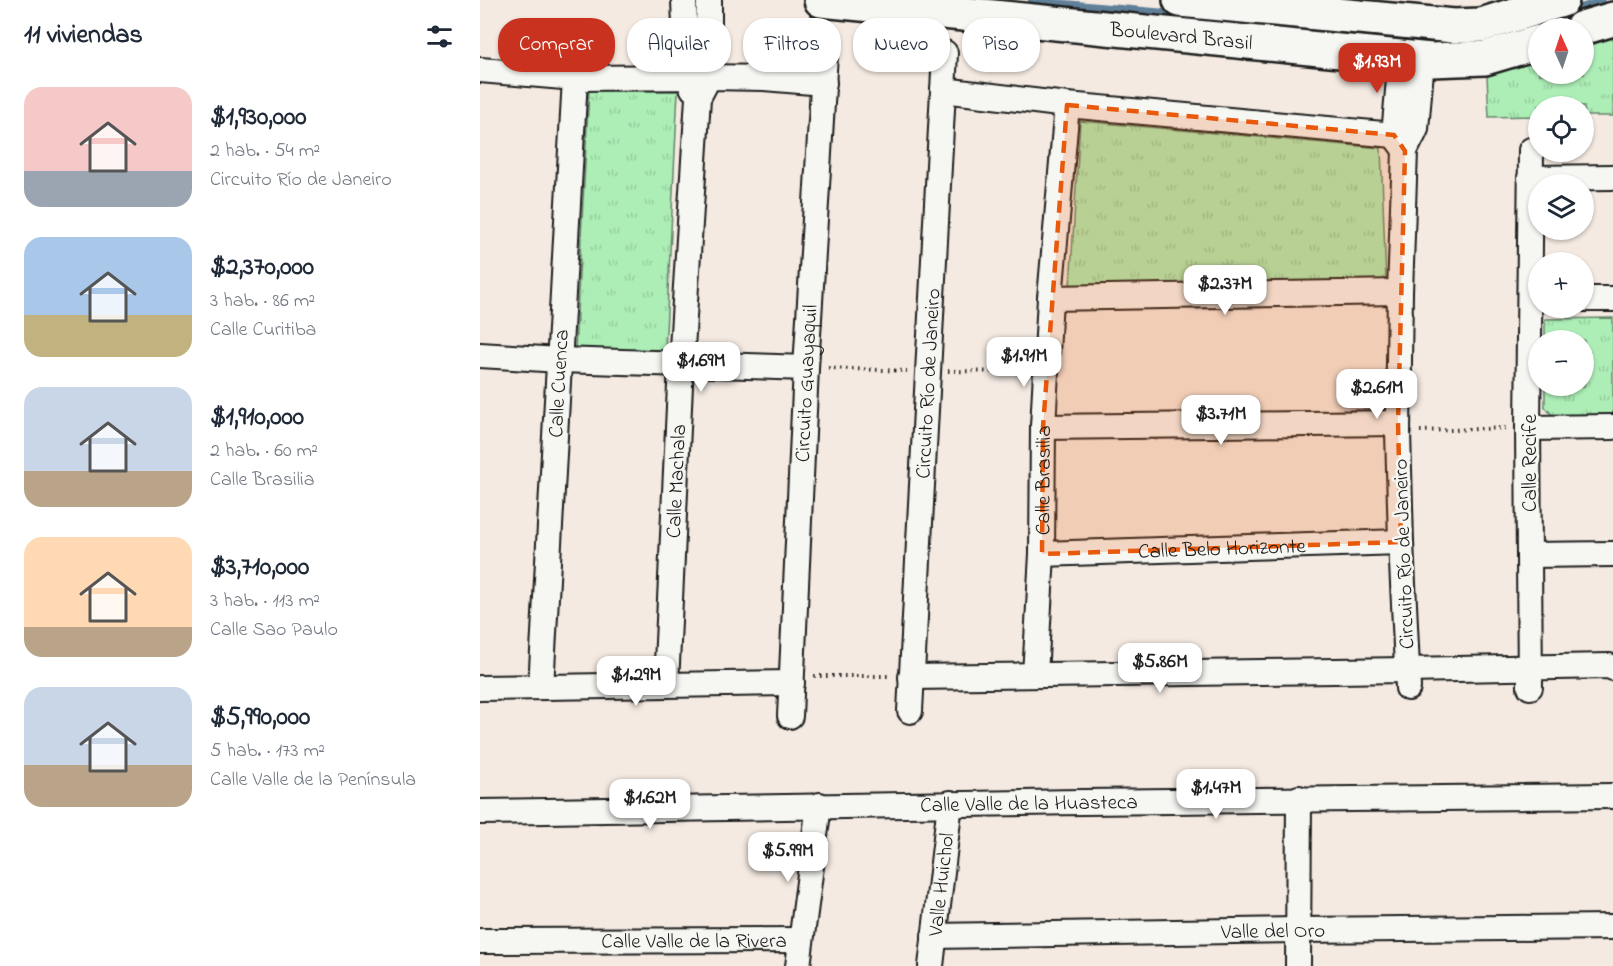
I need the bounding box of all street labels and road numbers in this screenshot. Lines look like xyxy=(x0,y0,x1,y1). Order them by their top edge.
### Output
street label: Boulevard Brasil xyxy=(1107,15,1254,59)
street label: Circuito Río de Janeiro xyxy=(909,287,949,480)
street label: Circuito Guayaquil xyxy=(789,304,827,463)
street label: Calle Cuenca xyxy=(542,329,578,439)
street label: Calle Recife xyxy=(1516,413,1546,512)
street label: Calle Machala xyxy=(660,424,695,539)
street label: Calle Brasilia xyxy=(1029,425,1060,535)
street label: Circuito Río de Janeiro xyxy=(1387,458,1423,650)
street label: Calle Belo Horizonte xyxy=(1138,532,1307,568)
street label: Calle Valle de la Huasteca xyxy=(920,788,1138,821)
street label: Valle Huichol xyxy=(921,831,963,939)
street label: Valle del Oro xyxy=(1220,917,1325,948)
street label: Calle Valle de la Rivera xyxy=(601,927,787,958)

